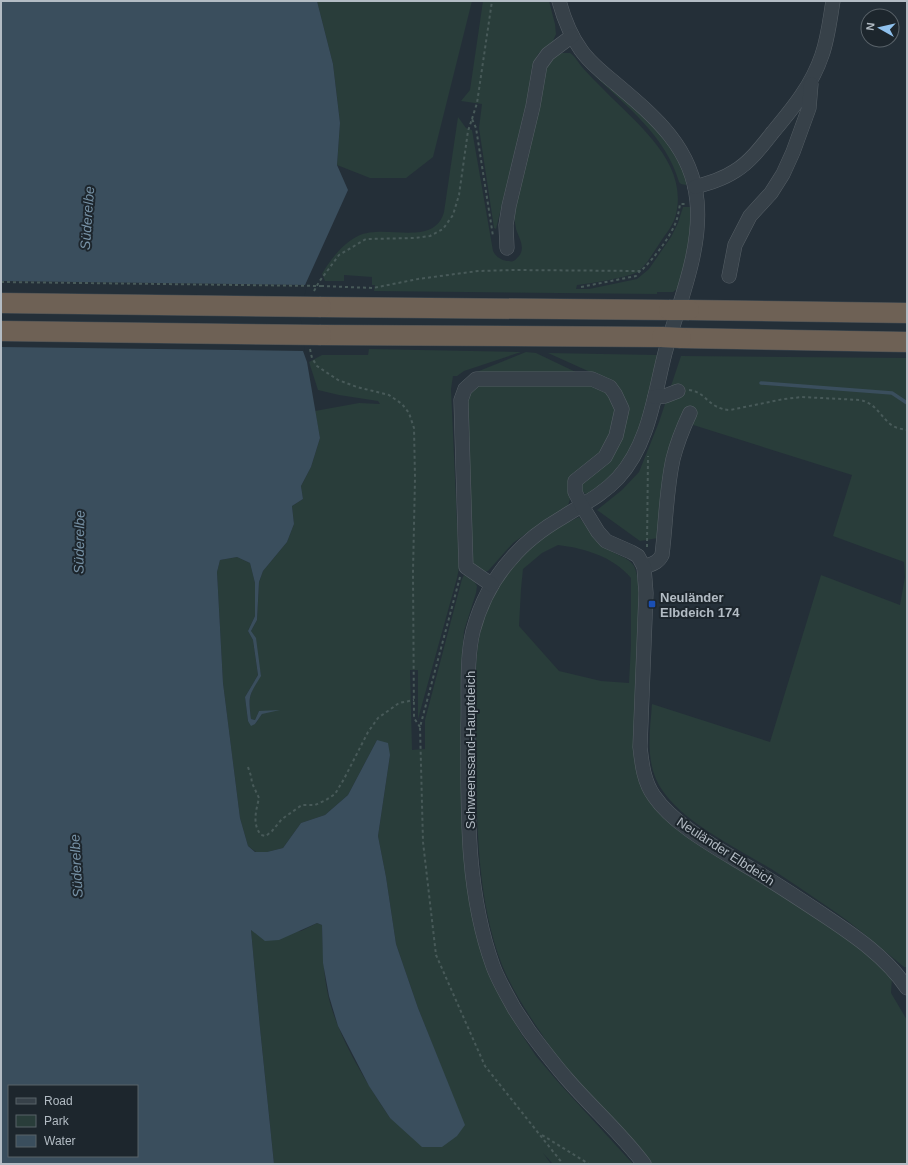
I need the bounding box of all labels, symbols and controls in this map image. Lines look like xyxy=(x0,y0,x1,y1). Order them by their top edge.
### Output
north arrow xyxy=(860,8,900,48)
text: N xyxy=(864,22,877,31)
water label: Süderelbe xyxy=(77,185,97,250)
water label: Süderelbe xyxy=(70,510,88,574)
place label: Neuländer Elbdeich 174 xyxy=(660,590,740,620)
marker: Neuländer Elbdeich 174 xyxy=(647,599,657,609)
street label: Schweenssand-Hauptdeich xyxy=(463,671,478,829)
street label: Neuländer Elbdeich xyxy=(674,814,777,889)
water label: Süderelbe xyxy=(66,833,86,898)
legend xyxy=(8,1085,138,1157)
text: Road xyxy=(44,1094,73,1108)
text: Park xyxy=(44,1114,70,1128)
text: Water xyxy=(44,1134,76,1148)

